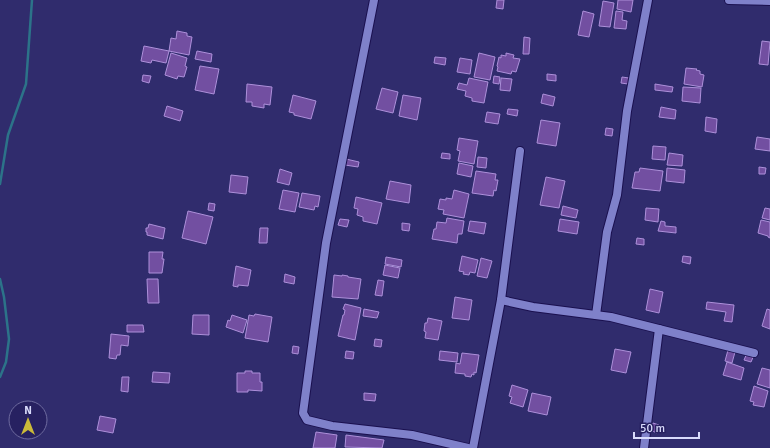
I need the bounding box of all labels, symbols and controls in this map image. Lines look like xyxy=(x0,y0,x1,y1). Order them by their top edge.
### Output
north arrow xyxy=(8,400,48,440)
text: N xyxy=(24,404,32,417)
scale bar xyxy=(634,414,699,440)
text: 50 m xyxy=(640,421,665,436)

